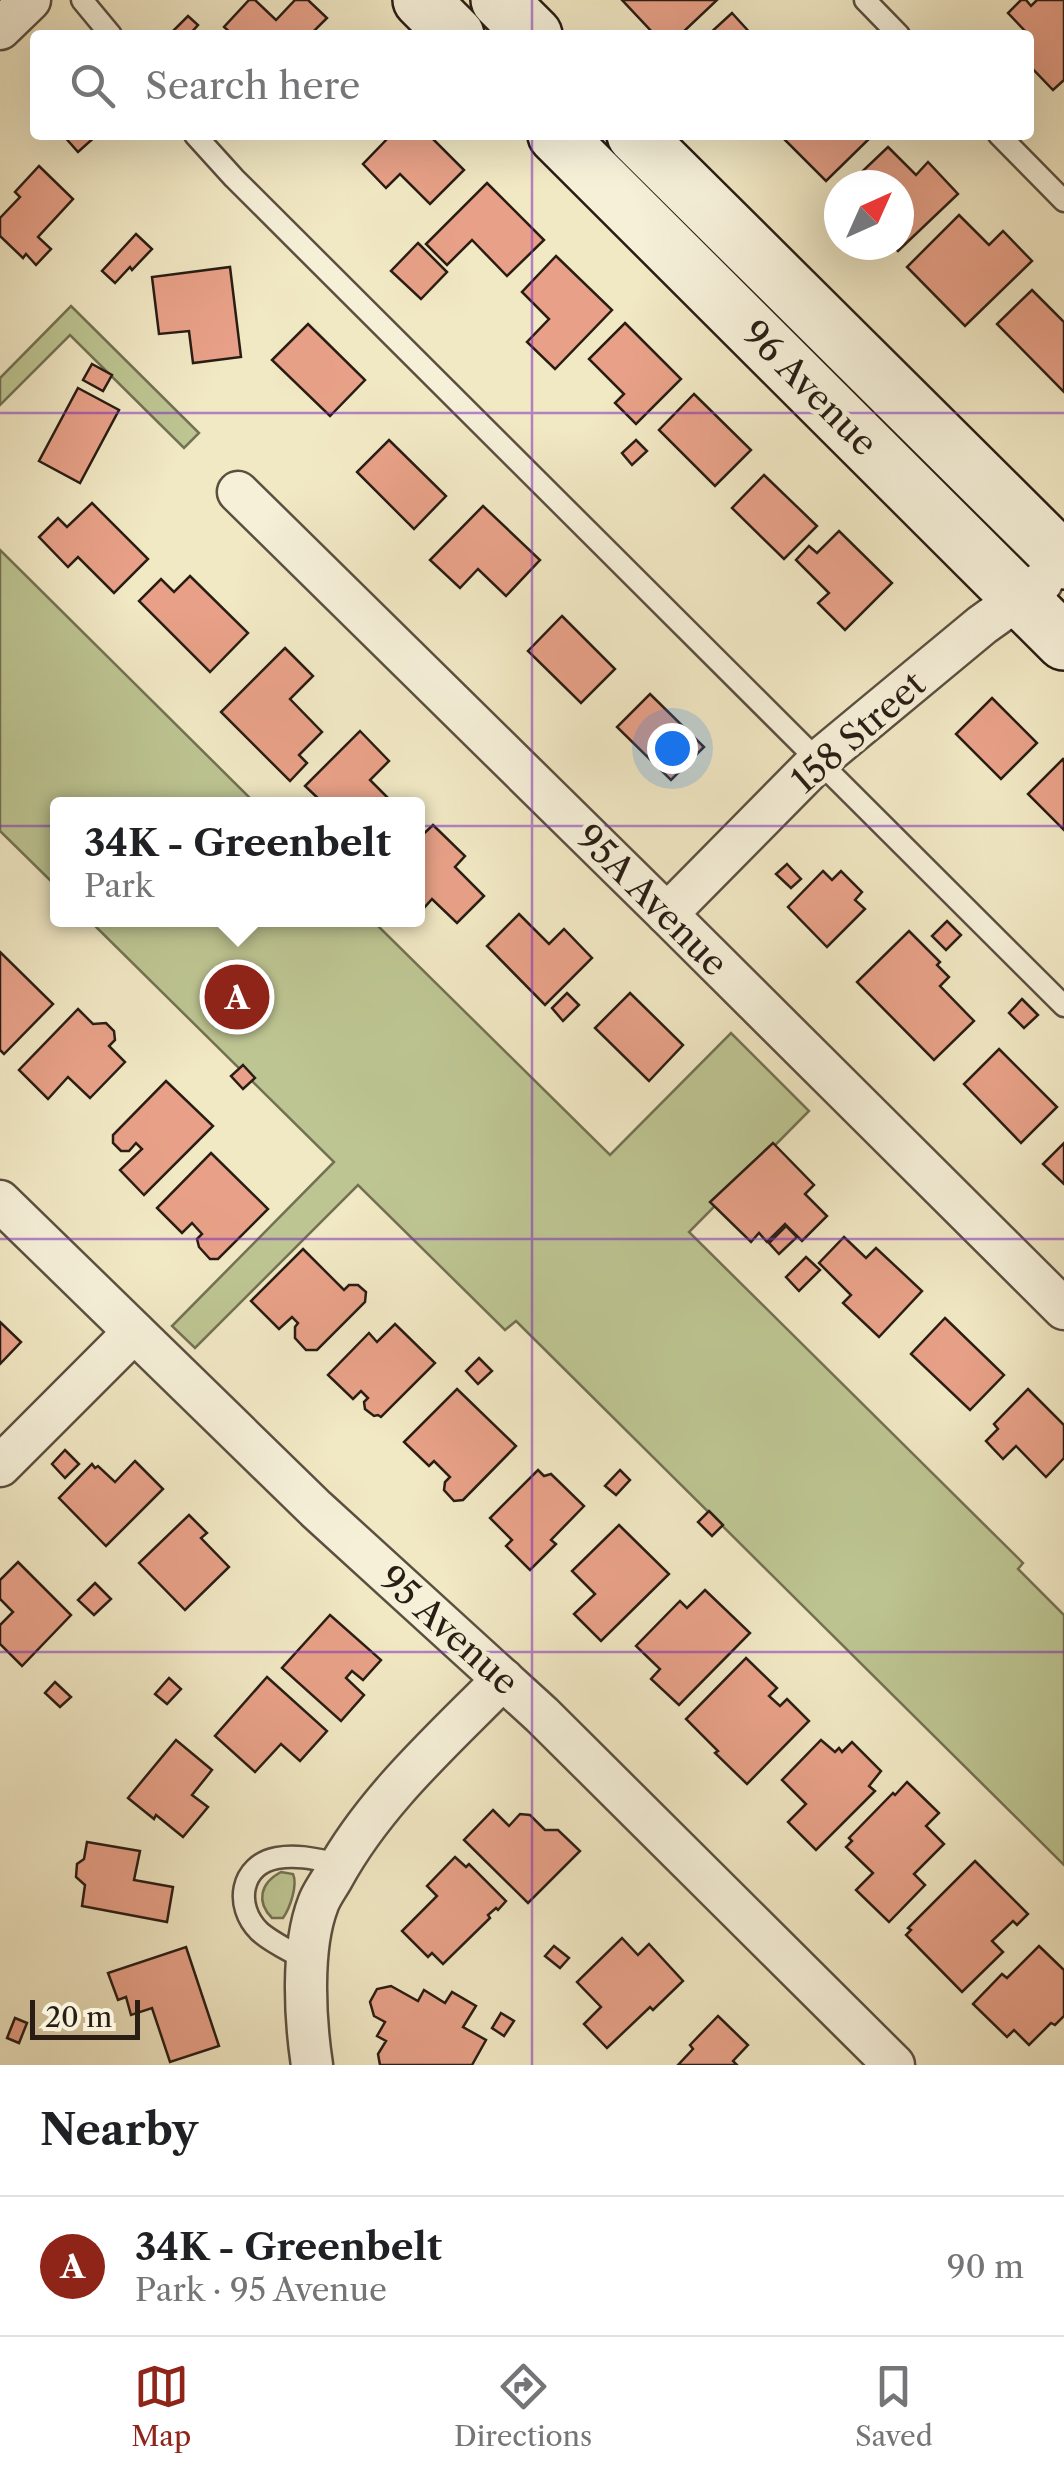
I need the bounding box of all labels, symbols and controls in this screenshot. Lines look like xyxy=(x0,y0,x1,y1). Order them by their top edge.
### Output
search box xyxy=(30,30,1034,140)
icon: search xyxy=(65,58,120,113)
text: Search here xyxy=(145,62,360,109)
north arrow xyxy=(824,170,914,260)
street label: 96 Avenue xyxy=(734,312,886,464)
street label: 158 Street xyxy=(782,662,934,802)
your location xyxy=(647,723,698,774)
popup xyxy=(50,797,425,927)
street label: 95A Avenue xyxy=(567,815,737,985)
text: 34K - Greenbelt xyxy=(84,819,391,866)
text: Park xyxy=(84,866,153,905)
pin: A xyxy=(204,960,270,1034)
street label: 95 Avenue xyxy=(371,1557,527,1703)
scale bar xyxy=(30,1995,140,2040)
text: 20 m xyxy=(45,2000,112,2034)
text: Nearby xyxy=(40,2104,198,2156)
text: 34K - Greenbelt xyxy=(135,2223,442,2270)
text: A xyxy=(60,2247,85,2286)
text: 90 m xyxy=(947,2247,1024,2286)
text: Park · 95 Avenue xyxy=(135,2270,387,2309)
tab: Map xyxy=(131,2359,191,2453)
tab: Directions xyxy=(454,2359,592,2453)
tab: Saved xyxy=(855,2359,933,2453)

